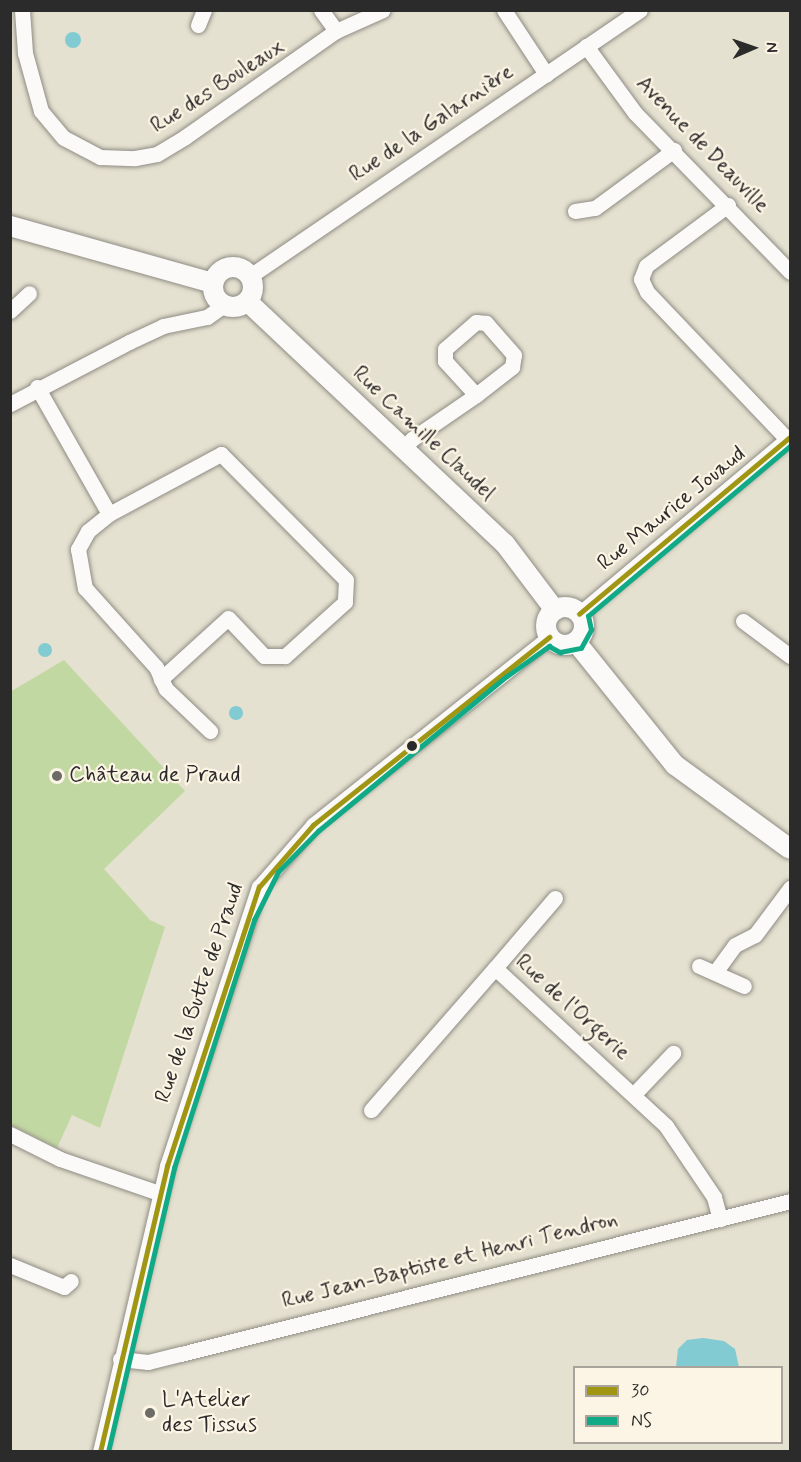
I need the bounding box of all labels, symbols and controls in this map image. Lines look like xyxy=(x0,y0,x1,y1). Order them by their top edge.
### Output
north arrow xyxy=(723,18,783,78)
street label: Rue des Bouleaux xyxy=(146,34,290,140)
text: N xyxy=(761,42,782,53)
street label: Rue de la Galarnière xyxy=(348,62,516,186)
street label: Avenue de Deauville xyxy=(628,69,776,221)
street label: Rue Camille Claudel xyxy=(346,361,500,507)
street label: Rue Maurice Jouaud xyxy=(594,442,750,576)
unlabelled marker xyxy=(406,740,418,752)
place label: Château de Praud xyxy=(69,763,238,789)
marker: Château de Praud xyxy=(50,769,64,783)
street label: Rue de la Butte de Praud xyxy=(150,880,250,1106)
street label: Rue de l'Orgerie xyxy=(509,949,635,1067)
street label: Rue Jean-Baptiste et Henri Tendron xyxy=(284,1208,616,1314)
legend xyxy=(573,1366,783,1444)
text: 30 xyxy=(631,1379,649,1403)
place label: L'Atelier des Tissus xyxy=(162,1387,251,1438)
marker: L'Atelier des Tissus xyxy=(143,1406,157,1420)
text: NS xyxy=(631,1409,652,1433)

